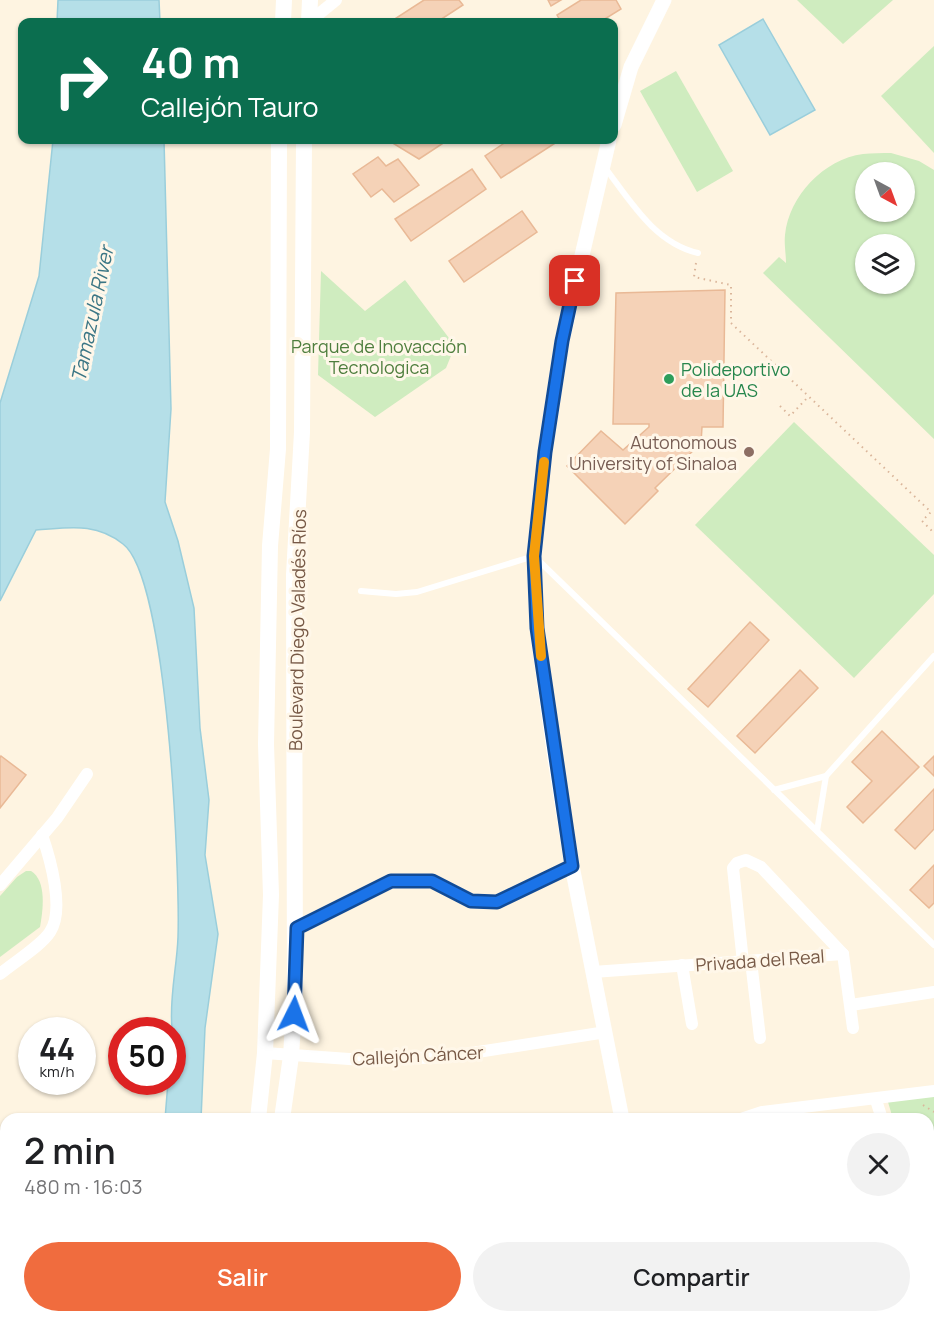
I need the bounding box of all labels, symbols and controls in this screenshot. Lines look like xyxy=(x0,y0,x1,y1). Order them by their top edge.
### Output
text: 40 m xyxy=(141,33,240,91)
icon: right xyxy=(42,42,120,120)
text: Callejón Tauro xyxy=(141,88,319,125)
north arrow xyxy=(855,162,915,222)
map controls xyxy=(855,162,915,294)
button: layers xyxy=(855,234,915,294)
water label: Tamazula River xyxy=(64,241,120,384)
pin xyxy=(549,255,600,306)
icon: arrive xyxy=(558,264,591,297)
park label: Parque de Inovacción Tecnologica xyxy=(291,334,467,379)
place label: Polideportivo de la UAS xyxy=(681,357,790,402)
marker: Polideportivo de la UAS xyxy=(662,372,676,386)
place label: Autonomous University of Sinaloa xyxy=(569,430,737,475)
marker: Autonomous University of Sinaloa xyxy=(742,445,756,459)
street label: Boulevard Diego Valadés Ríos xyxy=(283,509,311,751)
street label: Privada del Real xyxy=(695,944,825,976)
position arrow xyxy=(262,982,326,1046)
speed limit sign: 50 xyxy=(108,1017,186,1095)
text: 44 xyxy=(39,1028,75,1069)
street label: Callejón Cáncer xyxy=(352,1040,485,1070)
text: km/h xyxy=(40,1061,74,1082)
text: 2 min xyxy=(24,1126,116,1175)
button: close xyxy=(847,1133,910,1196)
text: 480 m · 16:03 xyxy=(24,1173,143,1200)
button: Salir xyxy=(24,1242,461,1311)
button: Compartir xyxy=(473,1242,910,1311)

